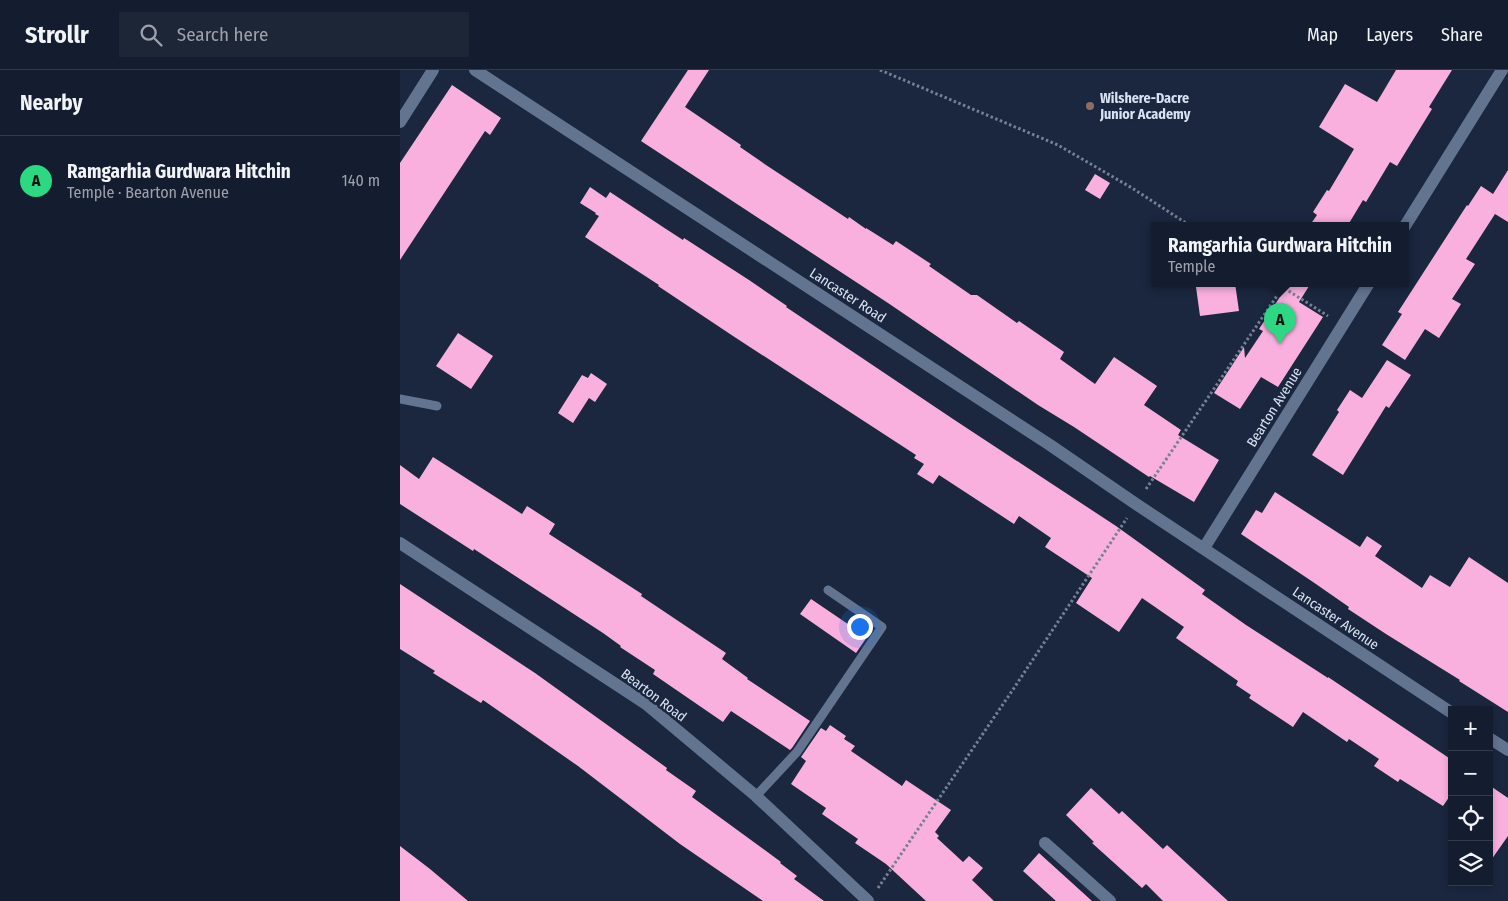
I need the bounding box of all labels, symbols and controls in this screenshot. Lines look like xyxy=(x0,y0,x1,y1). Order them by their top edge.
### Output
search box xyxy=(119,12,469,57)
text: Strollr xyxy=(25,21,89,49)
icon: search xyxy=(137,21,165,49)
text: Search here xyxy=(177,23,268,46)
text: Map xyxy=(1307,24,1338,46)
text: Layers xyxy=(1366,24,1413,46)
text: Share xyxy=(1441,24,1483,46)
text: Nearby xyxy=(20,90,82,116)
place label: Wilshere-Dacre Junior Academy xyxy=(1099,90,1191,123)
marker: Wilshere-Dacre Junior Academy xyxy=(1084,100,1096,112)
text: Ramgarhia Gurdwara Hitchin xyxy=(67,160,291,183)
text: A xyxy=(32,171,40,190)
text: 140 m xyxy=(342,171,380,190)
text: Temple · Bearton Avenue xyxy=(67,183,229,202)
popup xyxy=(1151,222,1409,287)
text: Ramgarhia Gurdwara Hitchin xyxy=(1168,234,1392,257)
text: Temple xyxy=(1168,257,1215,276)
street label: Lancaster Road xyxy=(806,264,889,326)
pin: A xyxy=(1264,303,1296,344)
street label: Bearton Avenue xyxy=(1243,364,1306,450)
street label: Lancaster Avenue xyxy=(1289,583,1382,654)
your location xyxy=(847,614,873,640)
street label: Bearton Road xyxy=(618,665,690,726)
map controls xyxy=(1448,706,1493,886)
button: + xyxy=(1448,706,1493,751)
button: − xyxy=(1448,751,1493,796)
button: locate xyxy=(1448,796,1493,841)
button: layers xyxy=(1448,841,1493,886)

